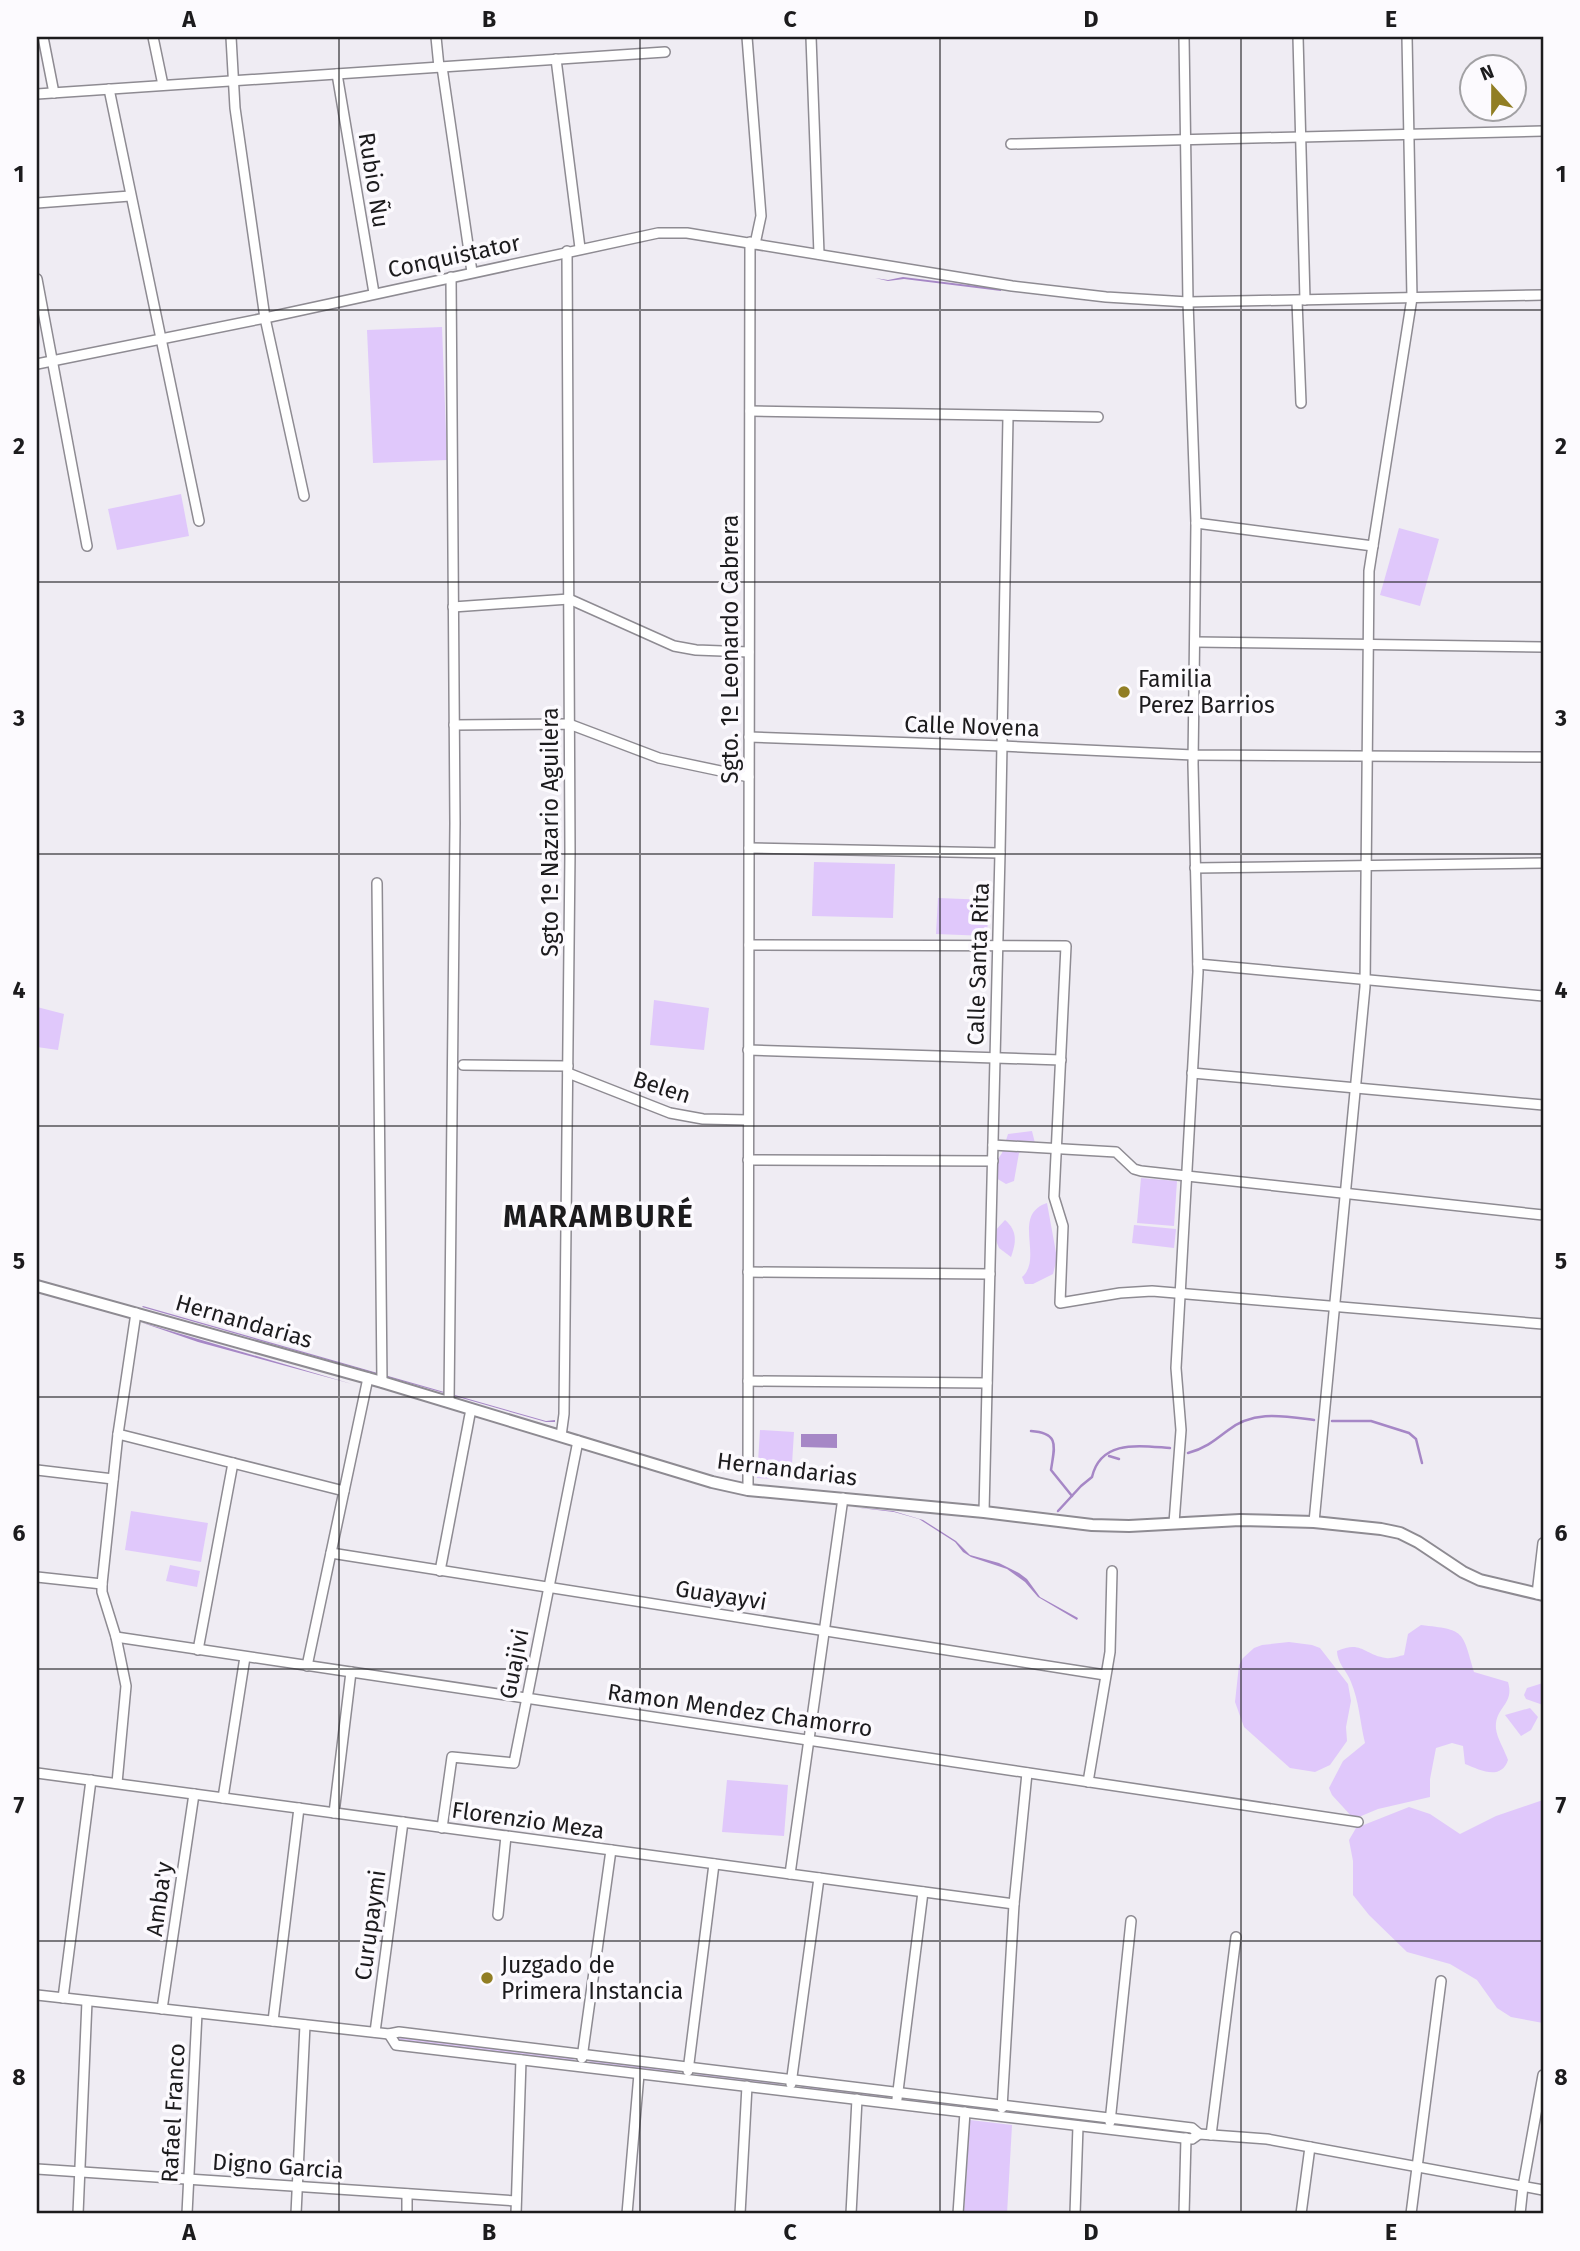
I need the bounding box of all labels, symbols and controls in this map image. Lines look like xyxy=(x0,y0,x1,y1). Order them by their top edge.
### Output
text: A xyxy=(181,5,196,33)
text: B xyxy=(482,5,496,33)
text: C xyxy=(783,5,797,33)
text: D xyxy=(1084,5,1099,33)
text: E xyxy=(1385,5,1397,33)
north arrow xyxy=(1458,52,1528,122)
text: N xyxy=(1477,60,1497,86)
street label: Rubio Ñu xyxy=(353,130,395,230)
text: 1 xyxy=(14,160,24,188)
text: 1 xyxy=(1556,160,1566,188)
street label: Conquistator xyxy=(385,228,523,284)
text: 2 xyxy=(13,432,25,460)
text: 2 xyxy=(1555,432,1567,460)
street label: Sgto. 1º Leonardo Cabrera xyxy=(716,514,744,784)
place label: Familia Perez Barrios xyxy=(1138,665,1275,719)
marker: Familia Perez Barrios xyxy=(1116,684,1132,700)
text: 3 xyxy=(12,704,25,732)
text: 3 xyxy=(1554,704,1567,732)
street label: Sgto 1º Nazario Aguilera xyxy=(536,707,564,957)
street label: Calle Novena xyxy=(904,710,1040,742)
street label: Calle Santa Rita xyxy=(961,882,995,1046)
text: 4 xyxy=(13,976,26,1004)
text: 4 xyxy=(1555,976,1568,1004)
street label: Belen xyxy=(630,1065,694,1109)
district label: MARAMBURÉ xyxy=(503,1196,695,1235)
text: 5 xyxy=(13,1247,25,1275)
text: 5 xyxy=(1555,1247,1567,1275)
street label: Hernandarias xyxy=(172,1288,316,1354)
street label: Hernandarias xyxy=(715,1447,859,1491)
text: 6 xyxy=(13,1519,26,1547)
text: 6 xyxy=(1555,1519,1568,1547)
street label: Guayayvi xyxy=(673,1574,769,1616)
street label: Guajivi xyxy=(493,1627,535,1701)
street label: Ramon Mendez Chamorro xyxy=(606,1678,874,1742)
text: 7 xyxy=(14,1791,25,1819)
text: 7 xyxy=(1556,1791,1567,1819)
street label: Florenzio Meza xyxy=(450,1795,606,1845)
street label: Amba'y xyxy=(140,1859,178,1938)
street label: Curupaymi xyxy=(348,1868,392,1982)
place label: Juzgado de Primera Instancia xyxy=(501,1951,683,2005)
marker: Juzgado de Primera Instancia xyxy=(479,1970,495,1986)
street label: Rafael Franco xyxy=(155,2042,191,2184)
text: 8 xyxy=(12,2063,26,2091)
text: 8 xyxy=(1554,2063,1568,2091)
street label: Digno Garcia xyxy=(211,2147,345,2185)
text: A xyxy=(181,2218,196,2246)
text: B xyxy=(482,2218,496,2246)
text: C xyxy=(783,2218,797,2246)
text: D xyxy=(1084,2218,1099,2246)
text: E xyxy=(1385,2218,1397,2246)

